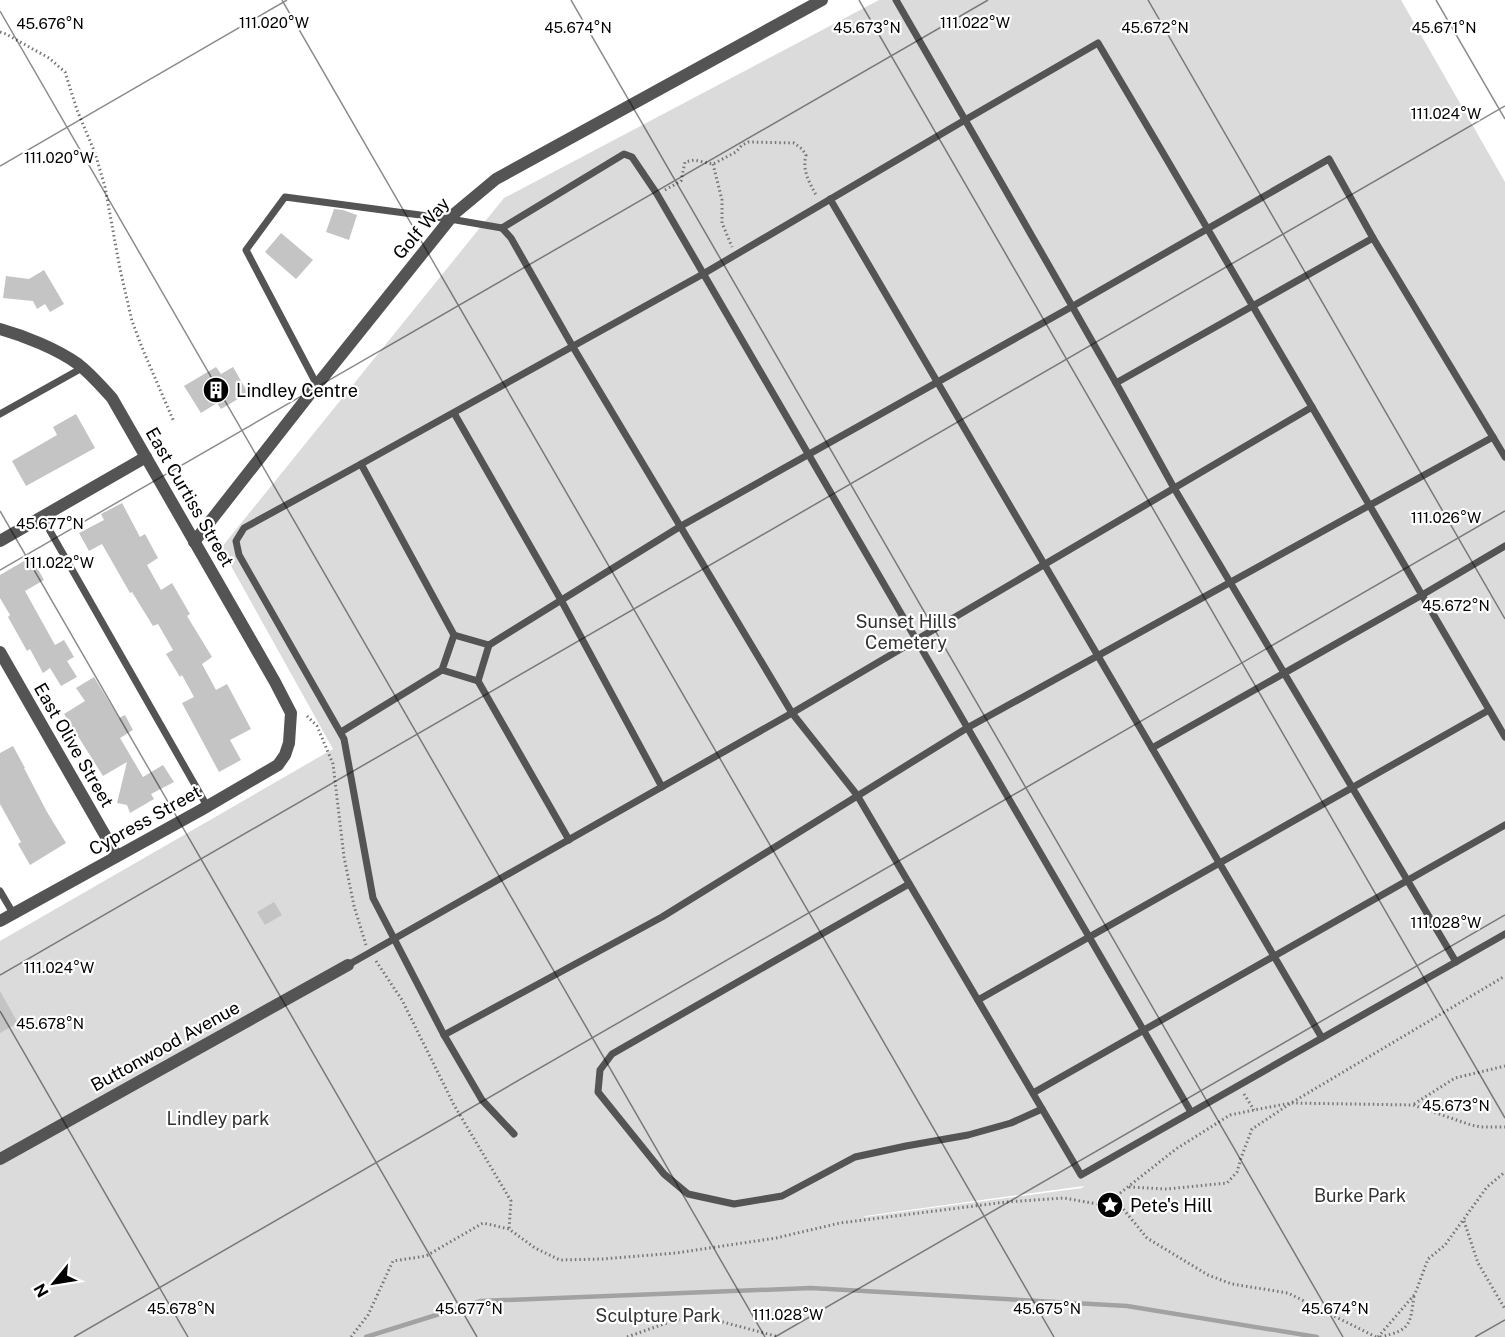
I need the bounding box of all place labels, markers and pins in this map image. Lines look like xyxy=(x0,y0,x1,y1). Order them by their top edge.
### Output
building icon: Lindley Centre xyxy=(201,375,231,405)
place label: Lindley Centre xyxy=(236,380,358,401)
place icon: Pete's Hill xyxy=(1095,1190,1125,1220)
place label: Pete's Hill xyxy=(1130,1195,1212,1216)

